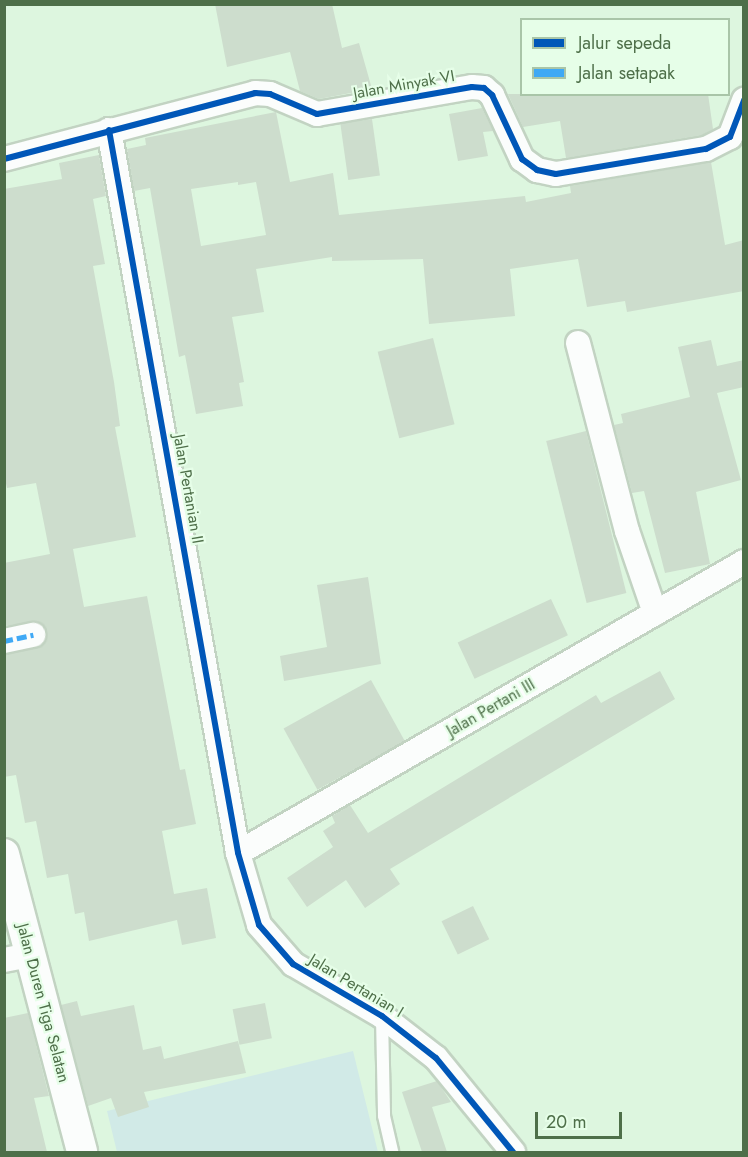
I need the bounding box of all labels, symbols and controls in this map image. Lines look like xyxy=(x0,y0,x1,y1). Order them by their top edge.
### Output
legend xyxy=(520,18,730,96)
text: Jalur sepeda xyxy=(578,30,671,56)
text: Jalan setapak xyxy=(578,60,675,86)
street label: Jalan Minyak VI xyxy=(352,67,456,103)
street label: Jalan Pertanian II xyxy=(169,433,207,545)
street label: Jalan Pertani III xyxy=(443,675,539,741)
street label: Jalan Duren Tiga Selatan xyxy=(13,921,73,1085)
street label: Jalan Pertanian I xyxy=(305,950,407,1022)
scale bar xyxy=(538,1100,625,1138)
text: 20 m xyxy=(546,1109,586,1135)

